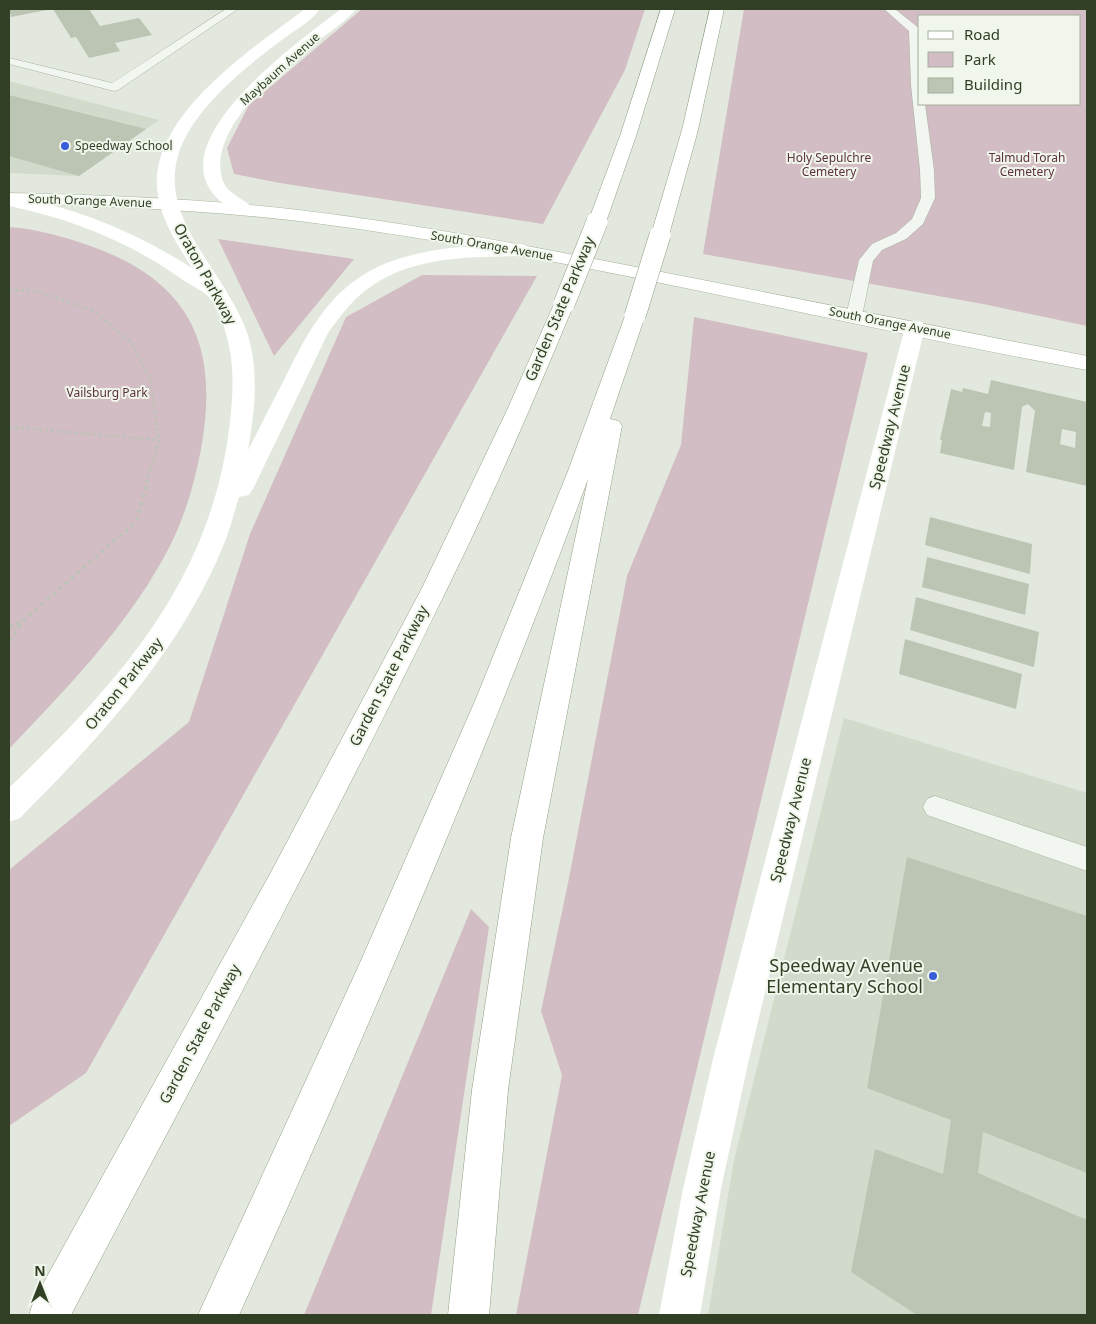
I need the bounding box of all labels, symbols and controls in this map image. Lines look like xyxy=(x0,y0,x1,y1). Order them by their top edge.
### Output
legend xyxy=(918,15,1081,105)
text: Road xyxy=(964,24,1000,44)
street label: Maybaum Avenue xyxy=(236,28,323,109)
text: Park xyxy=(964,49,996,69)
text: Building xyxy=(964,74,1022,94)
place label: Speedway School xyxy=(75,137,173,154)
marker: Speedway School xyxy=(59,140,71,152)
park label: Holy Sepulchre Cemetery xyxy=(787,149,871,180)
park label: Talmud Torah Cemetery xyxy=(989,149,1065,180)
street label: South Orange Avenue xyxy=(28,190,152,211)
street label: Oraton Parkway xyxy=(170,219,242,328)
street label: South Orange Avenue xyxy=(430,226,555,265)
street label: Garden State Parkway xyxy=(519,233,599,384)
street label: South Orange Avenue xyxy=(828,302,953,343)
street label: Speedway Avenue xyxy=(864,362,914,491)
park label: Vailsburg Park xyxy=(66,384,148,401)
street label: Garden State Parkway xyxy=(344,601,432,749)
street label: Oraton Parkway xyxy=(80,633,167,734)
street label: Speedway Avenue xyxy=(765,755,815,884)
place label: Speedway Avenue Elementary School xyxy=(766,953,923,998)
street label: Garden State Parkway xyxy=(154,960,245,1107)
marker: Speedway Avenue Elementary School xyxy=(927,970,939,982)
street label: Speedway Avenue xyxy=(675,1149,719,1279)
north arrow xyxy=(15,1259,65,1309)
text: N xyxy=(34,1261,46,1280)

